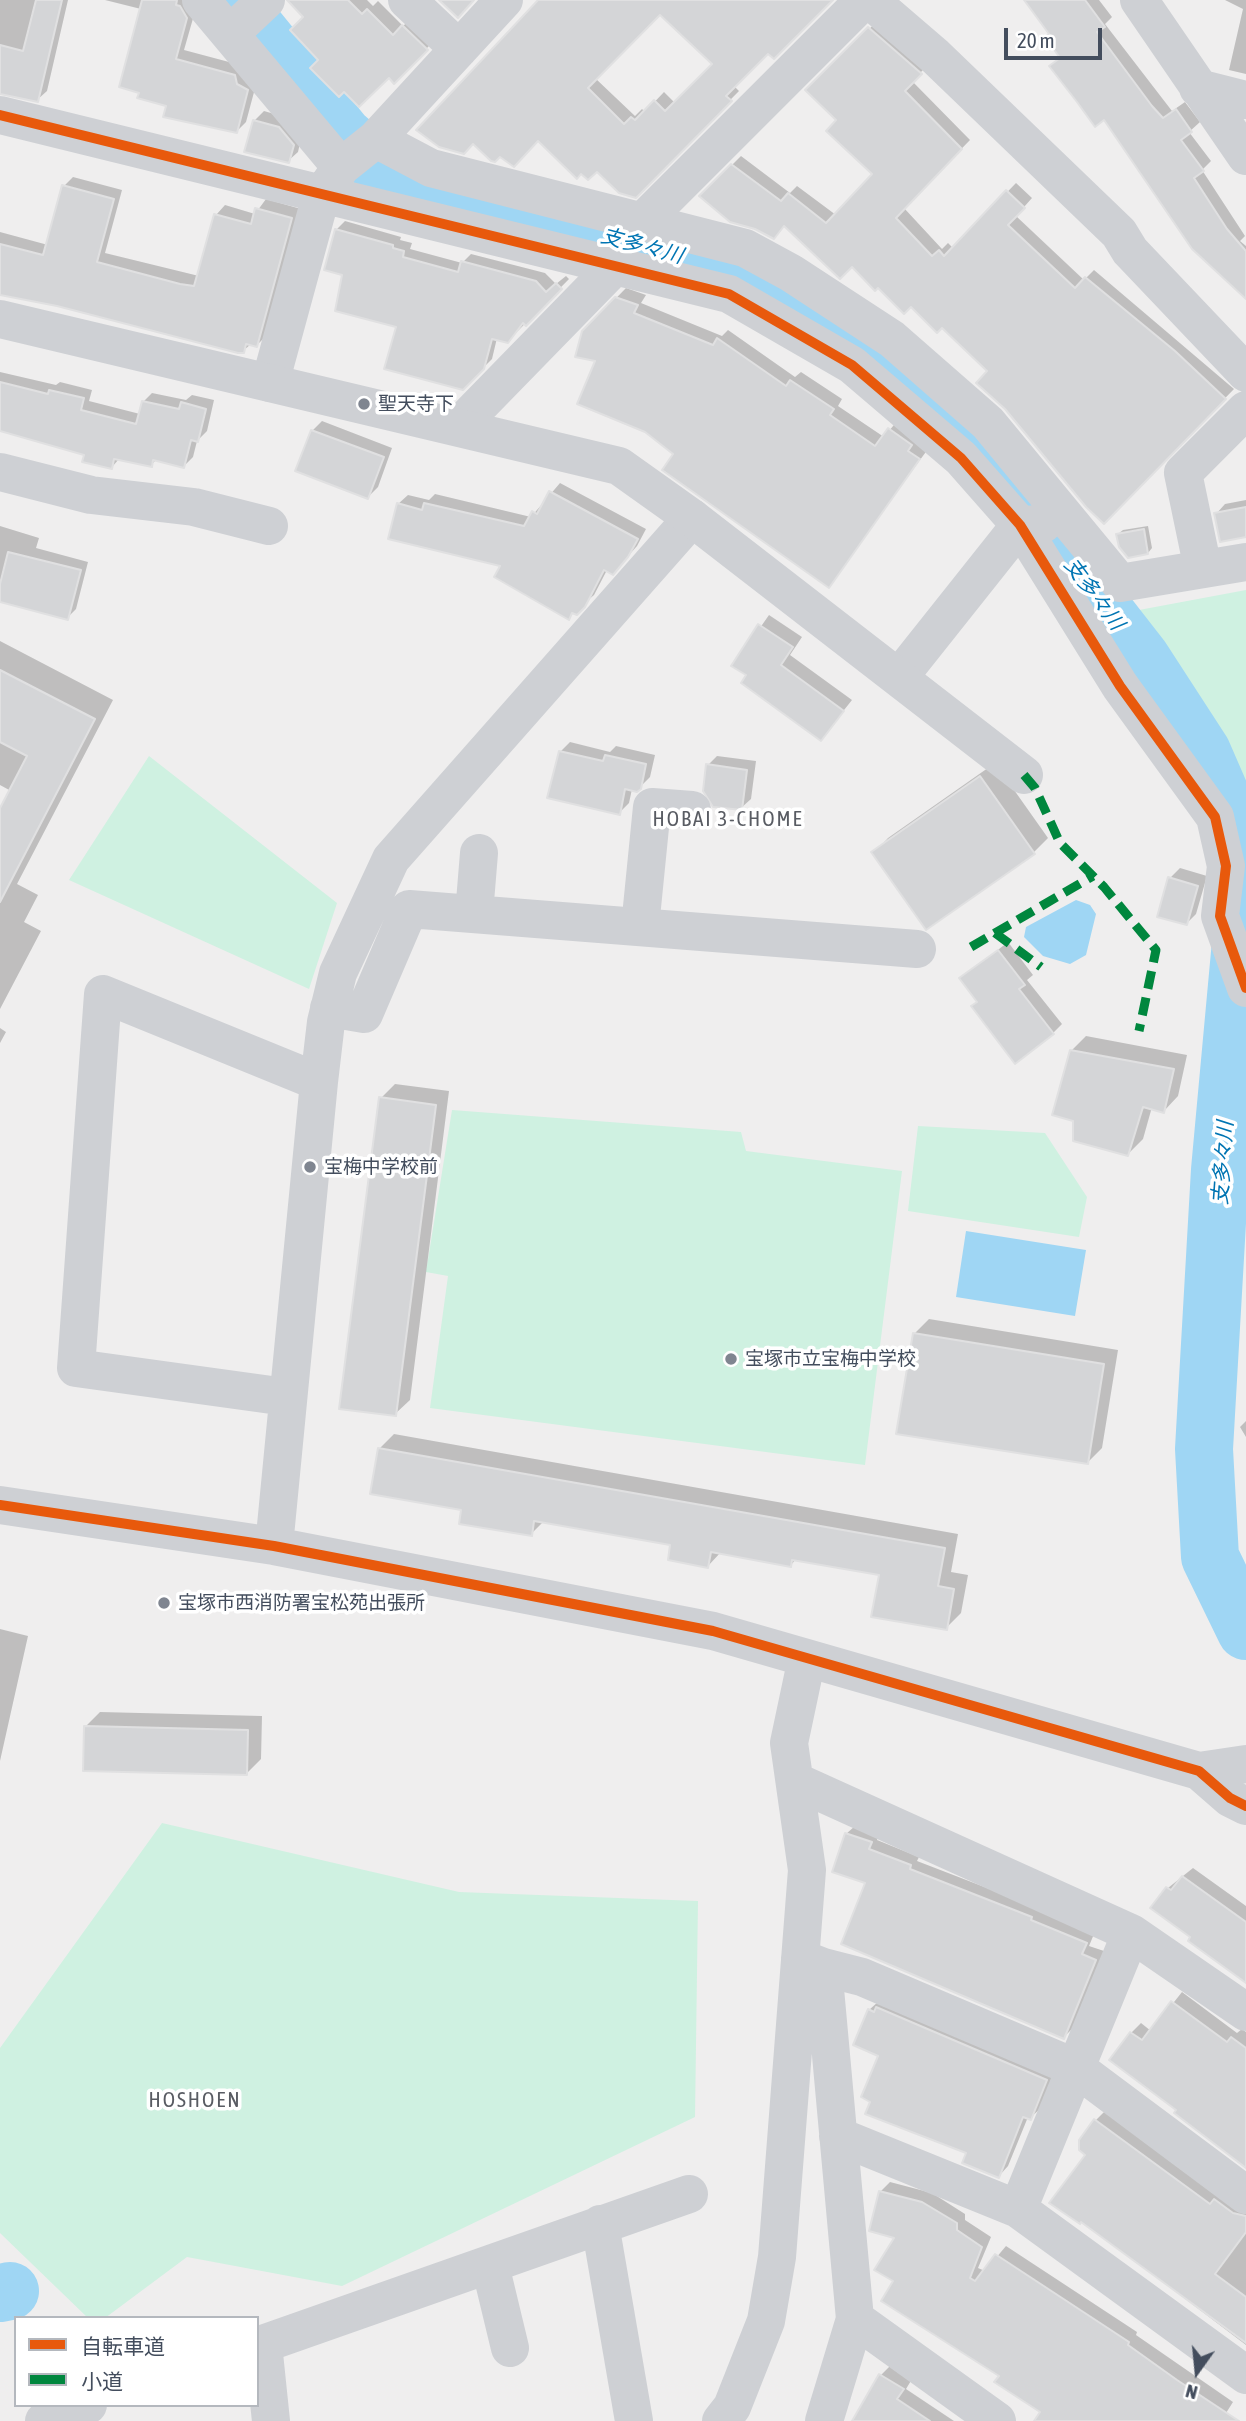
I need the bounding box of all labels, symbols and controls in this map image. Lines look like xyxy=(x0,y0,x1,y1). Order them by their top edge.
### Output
scale bar xyxy=(1008,14,1106,58)
text: 20 m xyxy=(1017,28,1055,52)
water label: 支多々川 xyxy=(598,223,686,269)
place label: 聖天寺下 xyxy=(378,393,454,415)
marker: 聖天寺下 xyxy=(356,396,372,412)
water label: 支多々川 xyxy=(1059,553,1129,635)
district label: HOBAI 3-CHOME xyxy=(654,806,802,832)
water label: 支多々川 xyxy=(1208,1120,1238,1206)
place label: 宝梅中学校前 xyxy=(324,1156,438,1178)
marker: 宝梅中学校前 xyxy=(302,1159,318,1175)
place label: 宝塚市立宝梅中学校 xyxy=(745,1348,916,1370)
marker: 宝塚市立宝梅中学校 xyxy=(723,1351,739,1367)
place label: 宝塚市西消防署宝松苑出張所 xyxy=(178,1592,425,1614)
marker: 宝塚市西消防署宝松苑出張所 xyxy=(156,1595,172,1611)
district label: HOSHOEN xyxy=(149,2087,241,2113)
legend xyxy=(14,2316,259,2407)
text: 自転車道 xyxy=(81,2334,165,2358)
north arrow xyxy=(1162,2337,1232,2407)
text: 小道 xyxy=(81,2369,123,2393)
text: N xyxy=(1183,2380,1200,2404)

